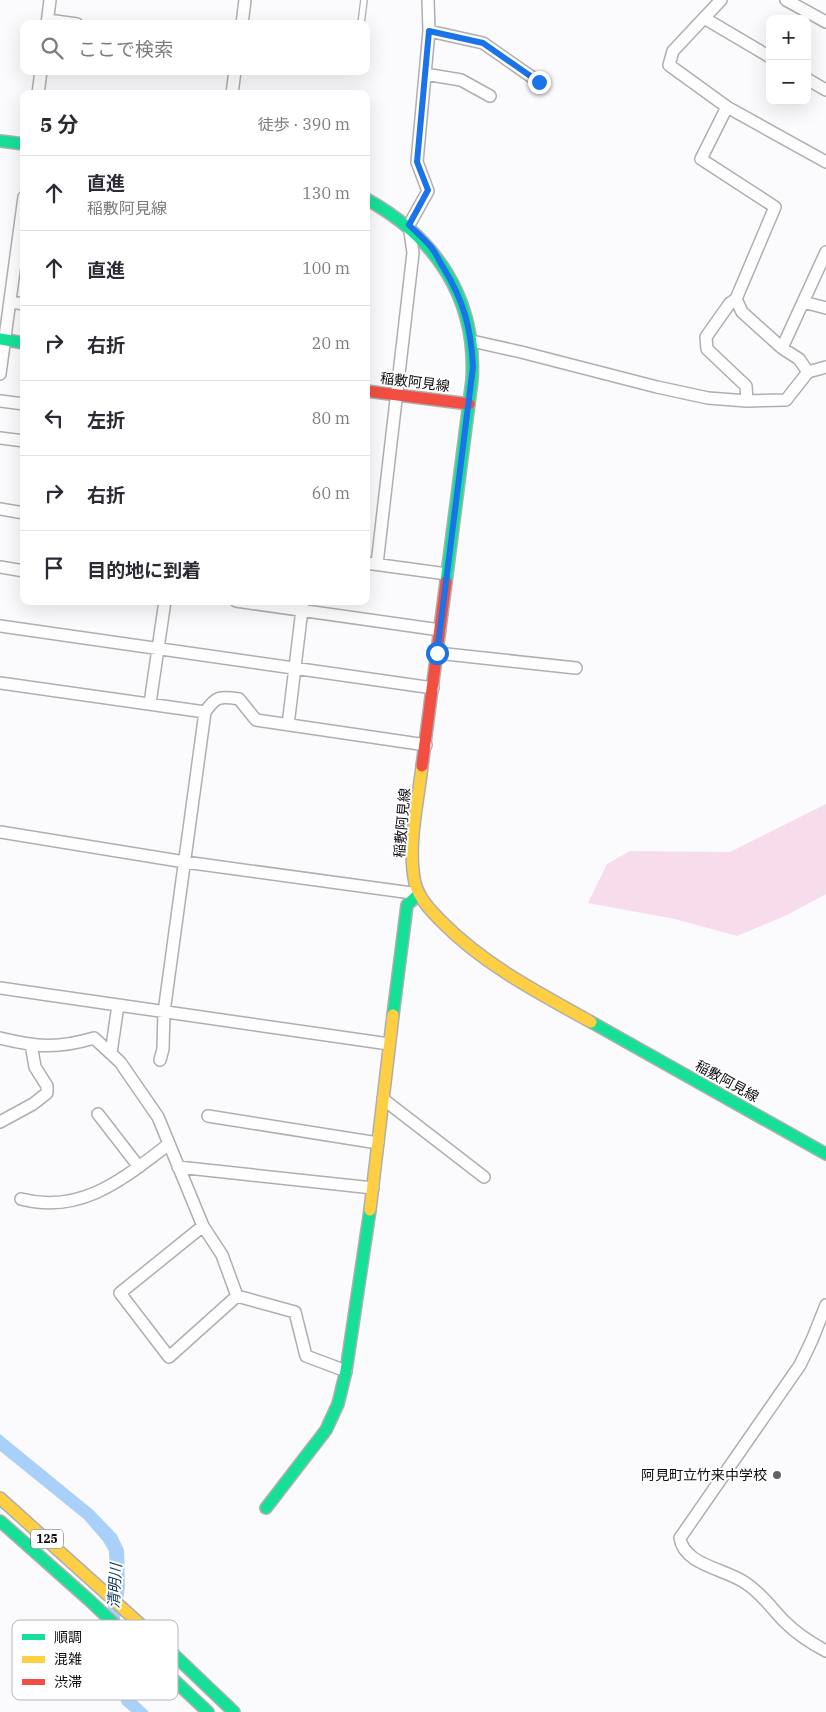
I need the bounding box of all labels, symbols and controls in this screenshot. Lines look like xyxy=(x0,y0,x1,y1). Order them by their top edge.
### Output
map controls xyxy=(766,15,811,105)
button: + xyxy=(766,15,811,60)
search box xyxy=(20,20,370,75)
icon: search xyxy=(38,34,66,62)
text: ここで検索 xyxy=(78,37,173,61)
button: − xyxy=(766,60,811,105)
route end xyxy=(528,71,551,94)
text: 5 分 xyxy=(40,110,78,138)
text: 徒歩 · 390 m xyxy=(258,114,350,134)
text: 直進 xyxy=(87,171,125,195)
icon: ahead xyxy=(40,179,68,207)
text: 130 m xyxy=(302,183,350,203)
text: 稲敷阿見線 xyxy=(87,198,167,218)
icon: ahead xyxy=(40,254,68,282)
text: 直進 xyxy=(87,258,125,282)
text: 100 m xyxy=(302,258,350,278)
icon: right xyxy=(40,329,68,357)
text: 右折 xyxy=(87,333,125,357)
text: 20 m xyxy=(312,333,350,353)
street label: 稲敷阿見線 xyxy=(379,369,451,395)
icon: left xyxy=(40,404,68,432)
text: 左折 xyxy=(87,408,125,432)
text: 80 m xyxy=(312,408,350,428)
icon: right xyxy=(40,479,68,507)
text: 右折 xyxy=(87,483,125,507)
text: 60 m xyxy=(312,483,350,503)
icon: arrive xyxy=(40,554,68,582)
text: 目的地に到着 xyxy=(87,558,201,582)
route start xyxy=(426,642,449,665)
street label: 稲敷阿見線 xyxy=(390,787,414,859)
street label: 稲敷阿見線 xyxy=(692,1056,762,1106)
place label: 阿見町立竹来中学校 xyxy=(641,1466,767,1484)
marker: 阿見町立竹来中学校 xyxy=(771,1469,783,1481)
road number: 125 xyxy=(31,1530,63,1548)
water label: 清明川 xyxy=(104,1561,125,1609)
legend xyxy=(12,1620,178,1700)
text: 順調 xyxy=(54,1628,82,1646)
text: 混雑 xyxy=(54,1650,82,1668)
text: 渋滞 xyxy=(54,1673,82,1691)

